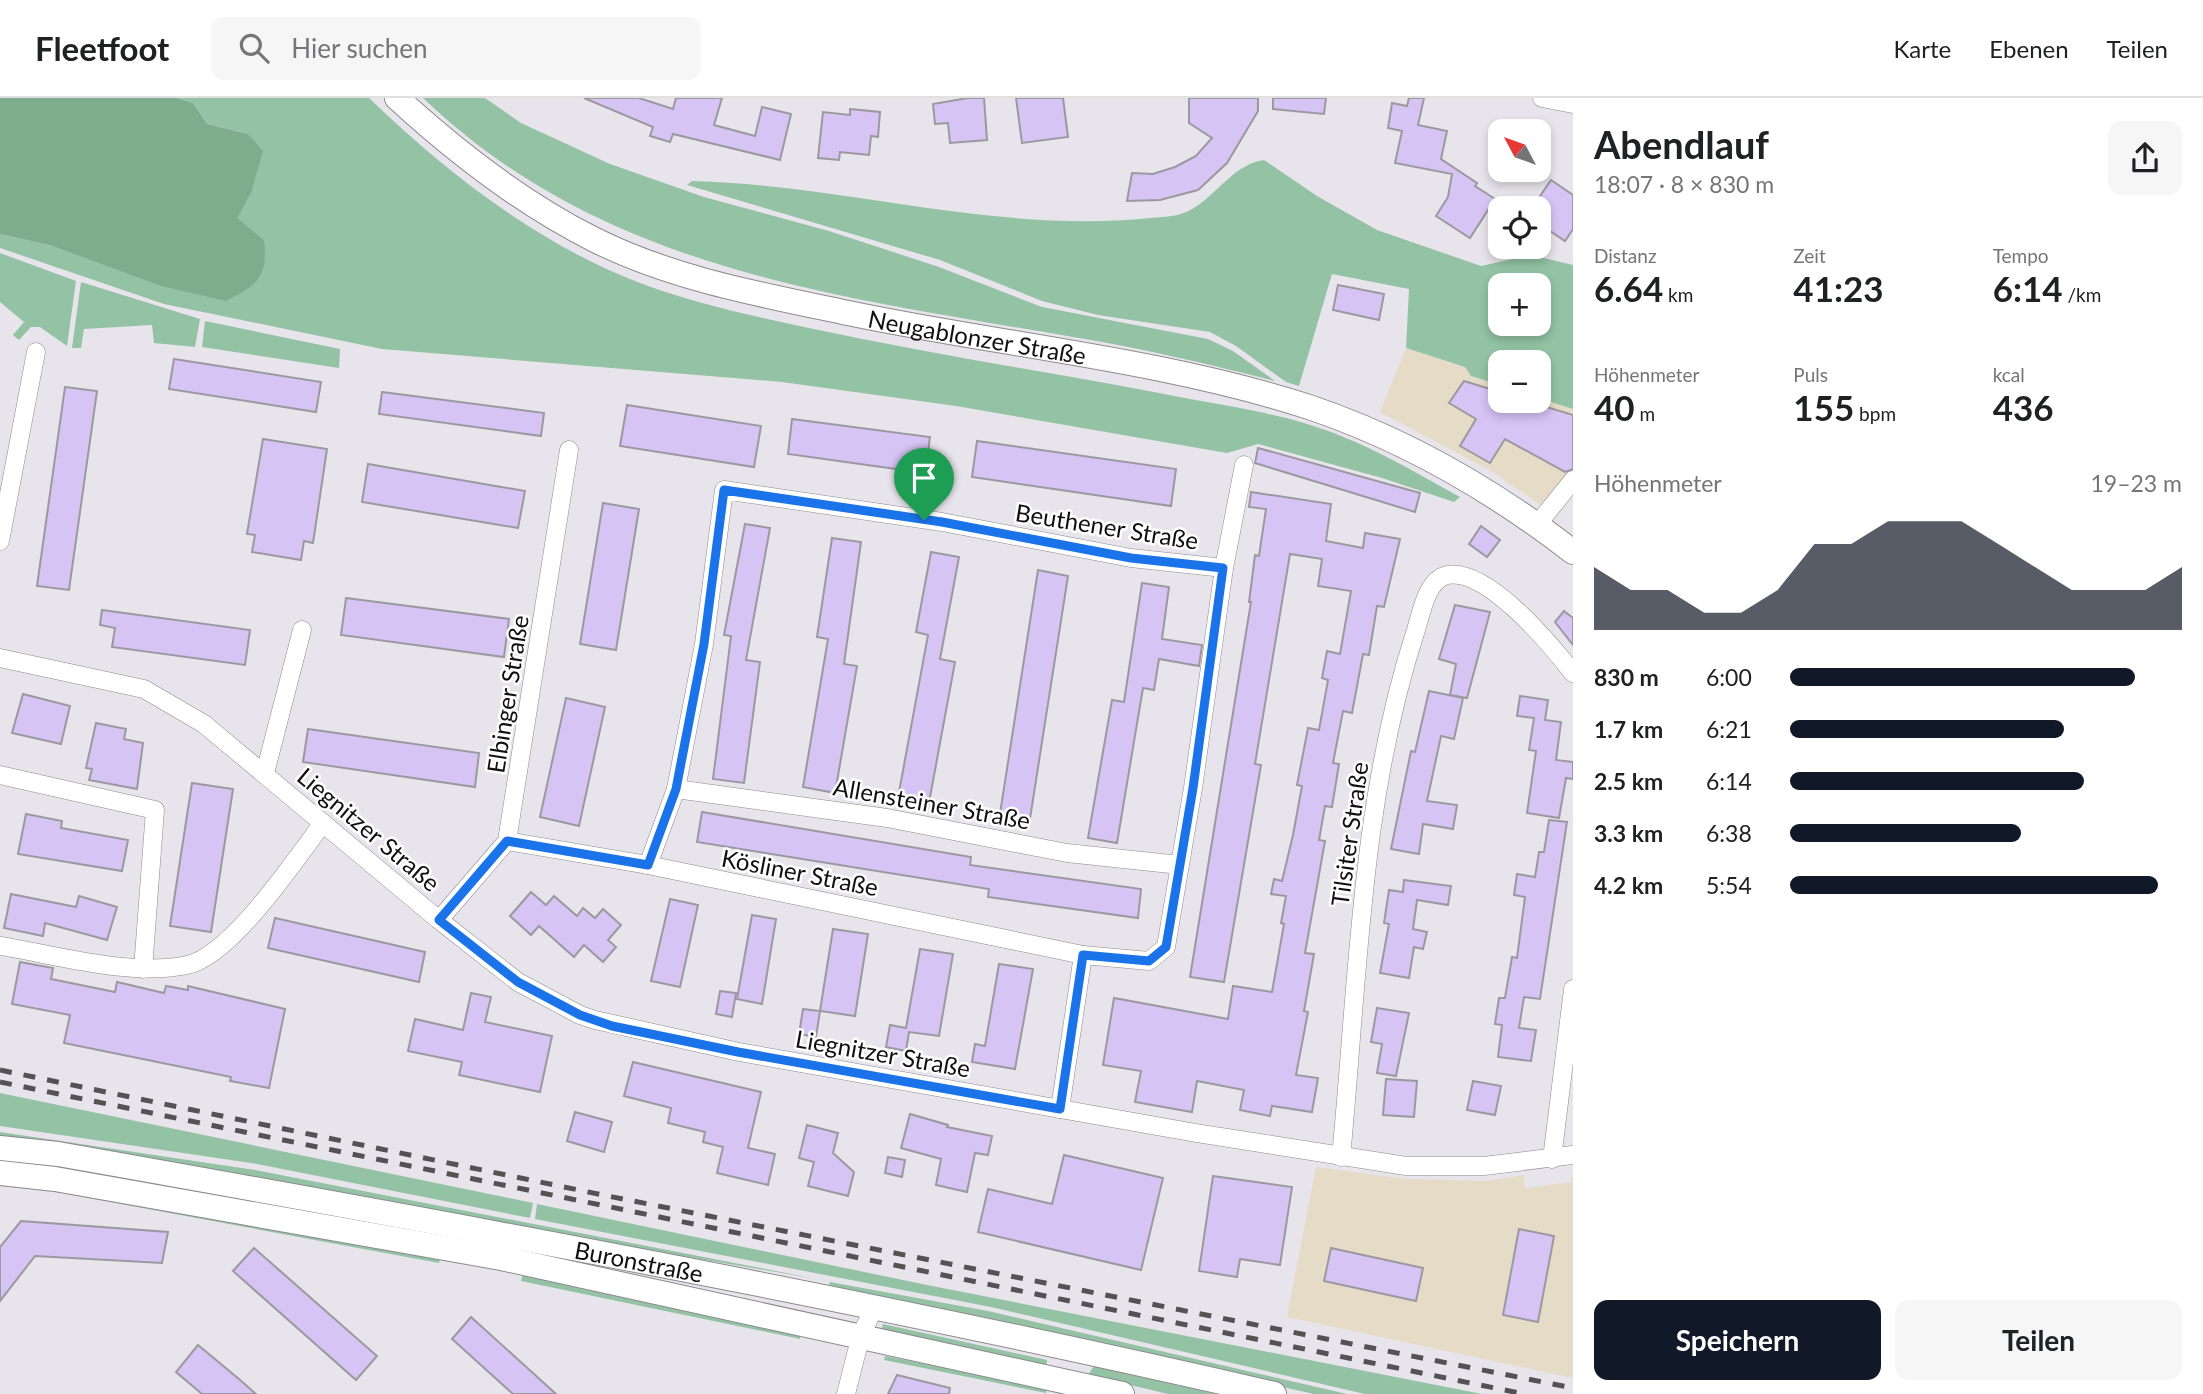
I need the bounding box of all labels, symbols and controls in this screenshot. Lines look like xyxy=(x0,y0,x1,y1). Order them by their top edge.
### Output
search box xyxy=(211,17,701,80)
text: Fleetfoot xyxy=(35,28,169,68)
icon: search xyxy=(235,29,273,67)
text: Hier suchen xyxy=(291,32,427,64)
text: Karte xyxy=(1894,34,1951,63)
text: Ebenen xyxy=(1989,34,2069,63)
text: Teilen xyxy=(2107,34,2168,63)
north arrow xyxy=(1488,119,1550,182)
map controls xyxy=(1488,119,1551,413)
text: Abendlauf xyxy=(1594,121,1769,167)
button: share xyxy=(2108,121,2182,195)
text: 18:07 · 8 × 830 m xyxy=(1594,170,1774,198)
button: locate xyxy=(1488,196,1551,259)
text: Distanz xyxy=(1594,244,1657,267)
text: Zeit xyxy=(1793,244,1826,267)
text: Tempo xyxy=(1993,244,2049,267)
text: 6.64 xyxy=(1594,267,1663,309)
text: 41:23 xyxy=(1793,267,1884,309)
text: 6:14 xyxy=(1993,267,2063,309)
button: + xyxy=(1488,273,1551,336)
text: km xyxy=(1663,283,1693,306)
text: /km xyxy=(2063,283,2101,306)
street label: Neugablonzer Straße xyxy=(866,303,1089,369)
button: − xyxy=(1488,350,1551,413)
text: Höhenmeter xyxy=(1594,363,1700,386)
text: Puls xyxy=(1793,363,1828,386)
text: kcal xyxy=(1993,363,2025,386)
text: 40 xyxy=(1594,386,1635,428)
text: 155 xyxy=(1793,386,1854,428)
text: 436 xyxy=(1993,386,2054,428)
text: m xyxy=(1635,402,1655,425)
text: bpm xyxy=(1854,402,1896,425)
pin xyxy=(894,448,954,520)
icon: arrive xyxy=(905,459,943,497)
text: Höhenmeter xyxy=(1594,469,1722,497)
text: 19–23 m xyxy=(2090,469,2182,497)
street label: Beuthener Straße xyxy=(1014,497,1200,555)
street label: Elbinger Straße xyxy=(480,613,534,775)
text: 830 m xyxy=(1594,663,1659,691)
text: 6:00 xyxy=(1706,663,1752,691)
text: 1.7 km xyxy=(1594,715,1663,743)
text: 6:21 xyxy=(1706,715,1752,743)
street label: Tilsiter Straße xyxy=(1325,760,1373,908)
street label: Liegnitzer Straße xyxy=(292,761,446,897)
text: 2.5 km xyxy=(1594,767,1663,795)
text: 6:14 xyxy=(1706,767,1752,795)
street label: Allensteiner Straße xyxy=(831,771,1033,835)
text: 3.3 km xyxy=(1594,819,1663,847)
text: 6:38 xyxy=(1706,819,1752,847)
street label: Kösliner Straße xyxy=(719,843,881,901)
text: 4.2 km xyxy=(1594,871,1663,899)
text: 5:54 xyxy=(1706,871,1752,899)
street label: Liegnitzer Straße xyxy=(793,1023,973,1083)
street label: Buronstraße xyxy=(572,1234,706,1287)
button: Speichern xyxy=(1594,1300,1881,1380)
button: Teilen xyxy=(1895,1300,2182,1380)

